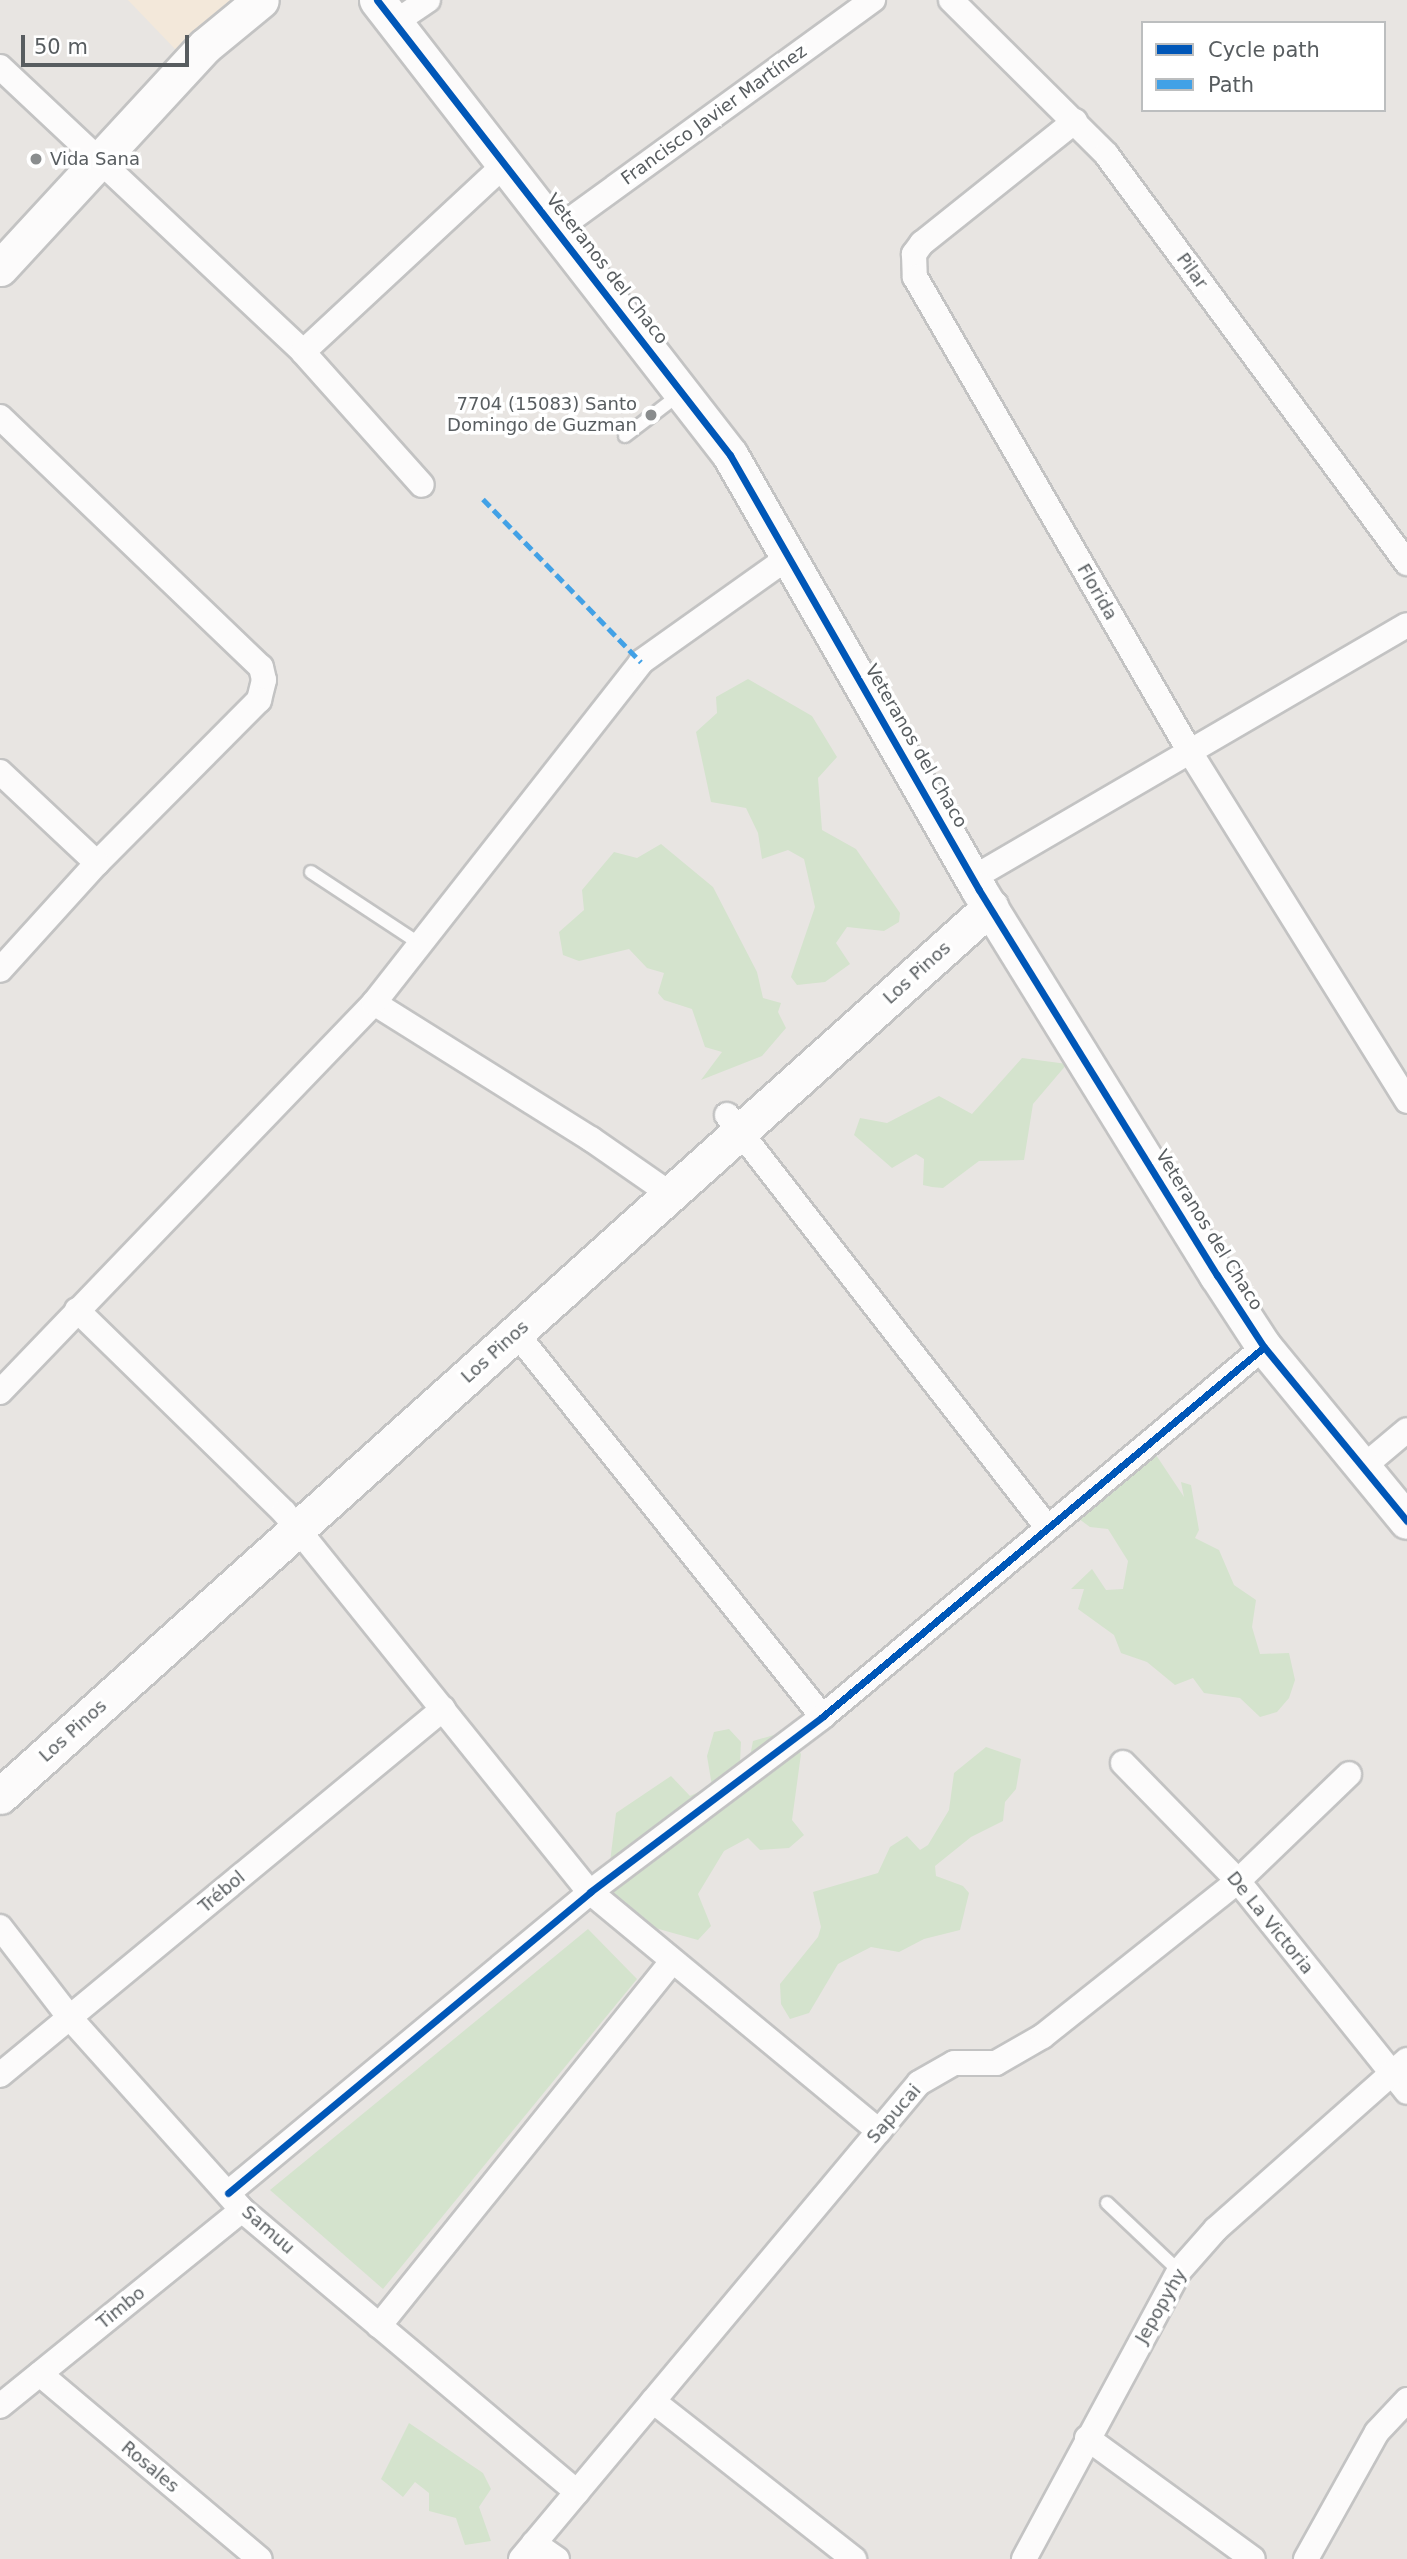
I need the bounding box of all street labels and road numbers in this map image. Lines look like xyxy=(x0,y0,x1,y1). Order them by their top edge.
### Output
street label: Francisco Javier Martínez xyxy=(617,40,811,190)
street label: Veteranos del Chaco xyxy=(541,189,673,349)
street label: Pilar xyxy=(1172,249,1212,293)
street label: Florida xyxy=(1072,560,1122,624)
street label: Veteranos del Chaco xyxy=(860,660,972,832)
street label: Los Pinos xyxy=(879,937,955,1009)
street label: Veteranos del Chaco xyxy=(1151,1146,1267,1314)
street label: Los Pinos xyxy=(457,1316,533,1388)
street label: Los Pinos xyxy=(35,1695,111,1767)
street label: Trébol xyxy=(194,1866,250,1918)
street label: De La Victoria xyxy=(1222,1867,1318,1979)
street label: Sapucai xyxy=(862,2080,926,2148)
street label: Samuu xyxy=(237,2201,299,2259)
street label: Jepopyhy xyxy=(1131,2265,1191,2347)
street label: Timbo xyxy=(93,2282,149,2334)
street label: Rosales xyxy=(117,2437,183,2497)

